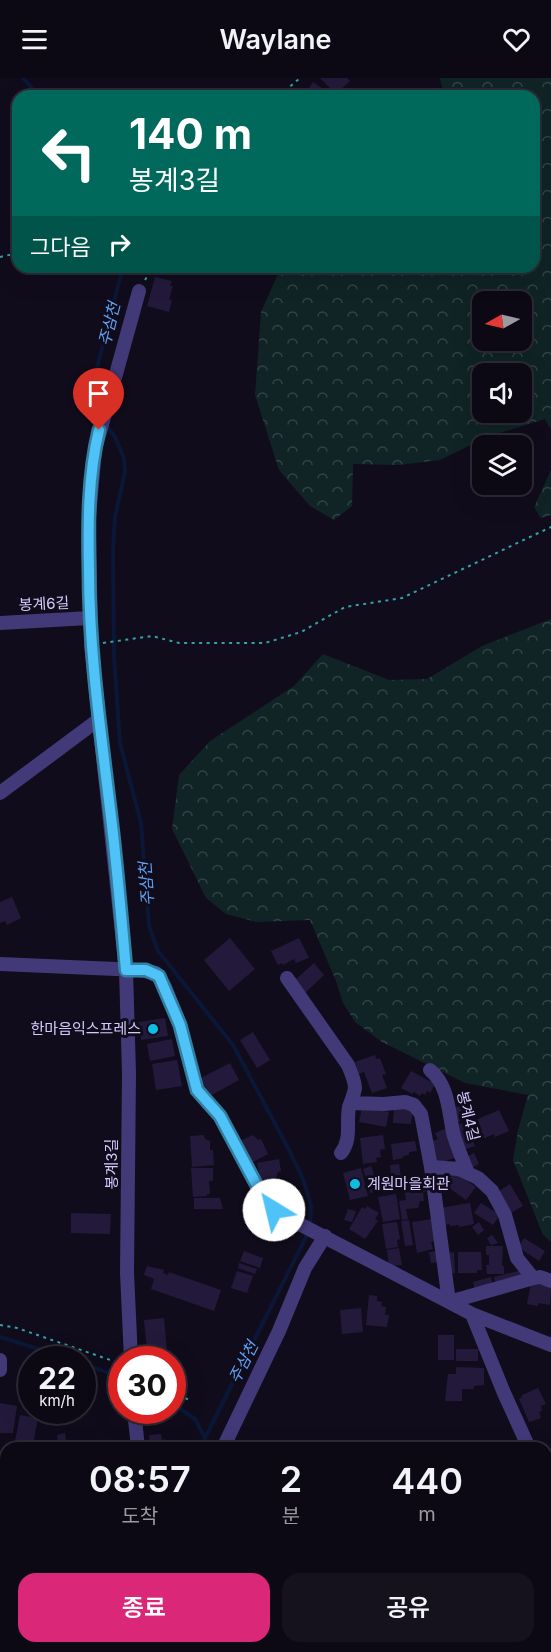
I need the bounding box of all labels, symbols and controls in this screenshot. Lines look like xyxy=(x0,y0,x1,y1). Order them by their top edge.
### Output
icon: menu xyxy=(18,23,51,56)
text: Waylane xyxy=(219,23,332,56)
icon: heart xyxy=(500,23,533,56)
text: 140 m xyxy=(129,108,252,159)
icon: left xyxy=(30,114,108,192)
text: 봉계3길 xyxy=(129,164,220,197)
icon: right xyxy=(103,228,136,261)
text: 그다음 xyxy=(30,234,91,260)
north arrow xyxy=(472,291,532,351)
map controls xyxy=(472,291,532,495)
water label: 주삼천 xyxy=(94,298,125,348)
button: sound xyxy=(472,363,532,423)
pin xyxy=(73,368,124,430)
icon: arrive xyxy=(82,377,115,410)
button: layers xyxy=(472,435,532,495)
street label: 봉계6길 xyxy=(18,593,70,614)
water label: 주삼천 xyxy=(134,859,158,907)
place label: 한마음익스프레스 xyxy=(31,1019,141,1038)
marker: 한마음익스프레스 xyxy=(146,1022,160,1036)
street label: 봉계4길 xyxy=(453,1089,484,1143)
street label: 봉계3길 xyxy=(102,1139,121,1189)
place label: 계원마을회관 xyxy=(367,1174,450,1193)
marker: 계원마을회관 xyxy=(348,1177,362,1191)
position arrow xyxy=(242,1178,306,1242)
water label: 주삼천 xyxy=(224,1336,263,1386)
speed limit sign: 30 xyxy=(108,1346,186,1424)
text: 22 xyxy=(38,1360,76,1396)
text: km/h xyxy=(39,1391,75,1410)
text: 08:57 xyxy=(89,1457,191,1501)
text: 2 xyxy=(280,1457,302,1501)
text: 440 xyxy=(391,1459,463,1503)
text: m xyxy=(418,1502,436,1526)
text: 도착 xyxy=(121,1504,158,1528)
text: 분 xyxy=(282,1504,300,1528)
button: 종료 xyxy=(18,1573,270,1642)
button: 공유 xyxy=(282,1573,534,1642)

